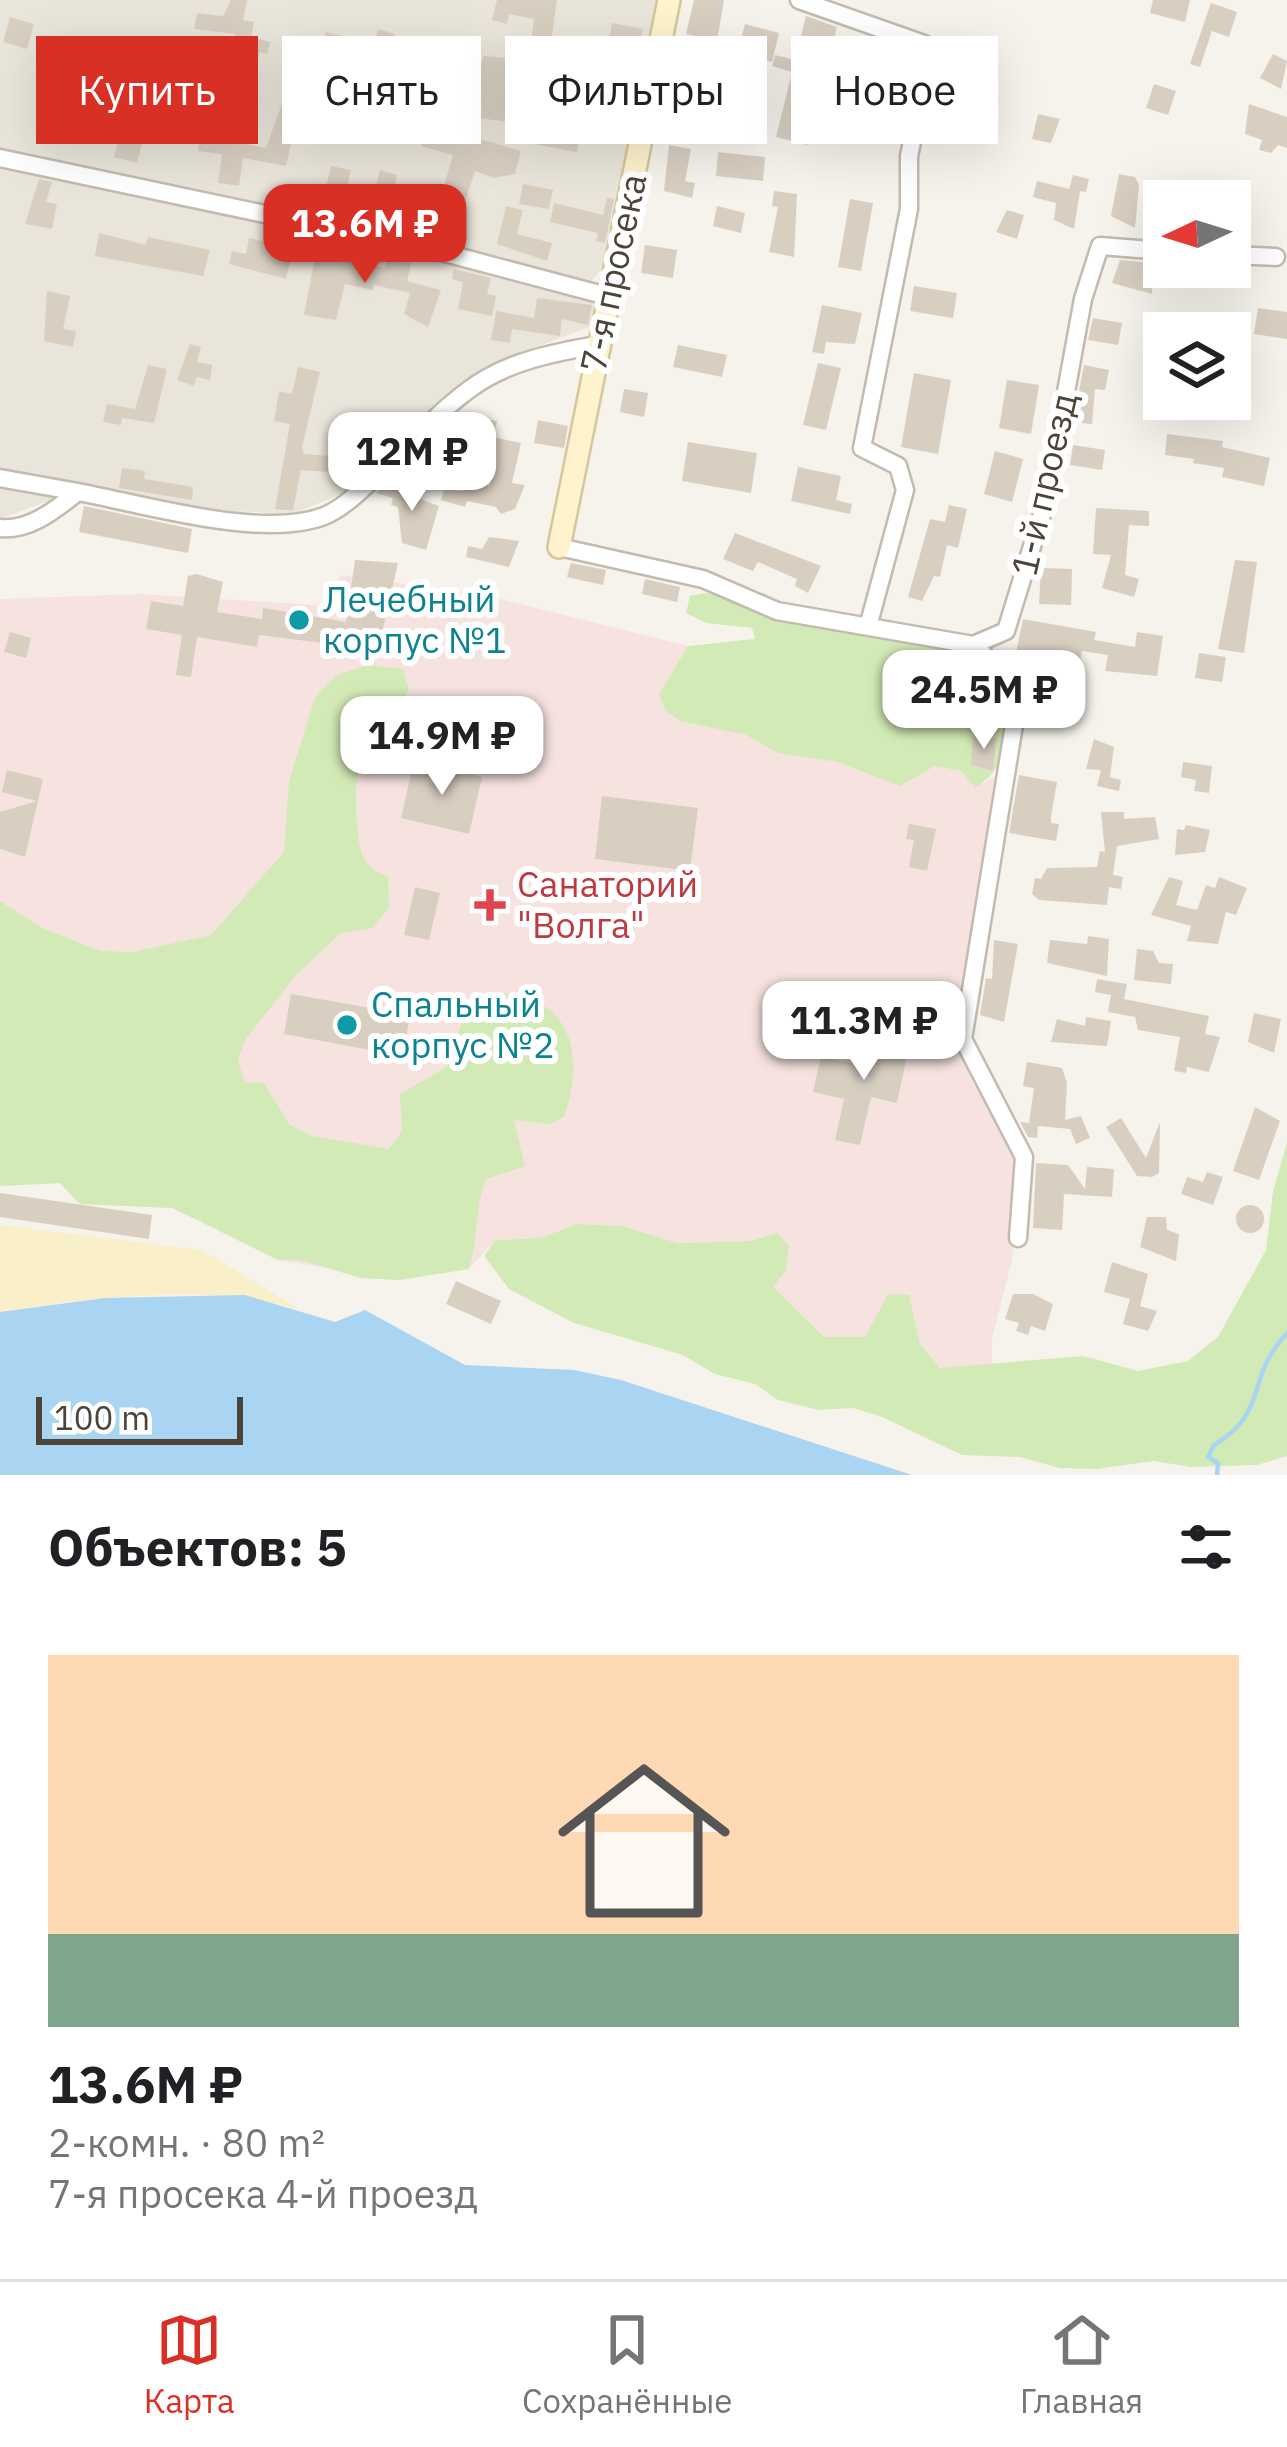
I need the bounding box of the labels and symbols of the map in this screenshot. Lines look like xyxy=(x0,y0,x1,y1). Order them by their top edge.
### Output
street label: 7-я просека xyxy=(569,169,656,376)
north arrow xyxy=(1143,180,1251,288)
pin: 13.6M ₽ xyxy=(254,184,476,286)
street label: 1-й проезд xyxy=(1000,388,1087,580)
pin: 12M ₽ xyxy=(328,412,496,514)
place label: Лечебный корпус №1 xyxy=(323,575,507,663)
marker: Лечебный корпус №1 xyxy=(286,607,312,633)
pin: 24.5M ₽ xyxy=(873,650,1095,752)
pin: 14.9M ₽ xyxy=(331,696,553,798)
place label: Санаторий "Волга" xyxy=(517,860,698,948)
marker: Санаторий "Волга" xyxy=(474,889,506,921)
place label: Спальный корпус №2 xyxy=(371,980,555,1068)
pin: 11.3M ₽ xyxy=(753,981,975,1083)
marker: Спальный корпус №2 xyxy=(334,1012,360,1038)
scale bar xyxy=(36,1391,243,1444)

